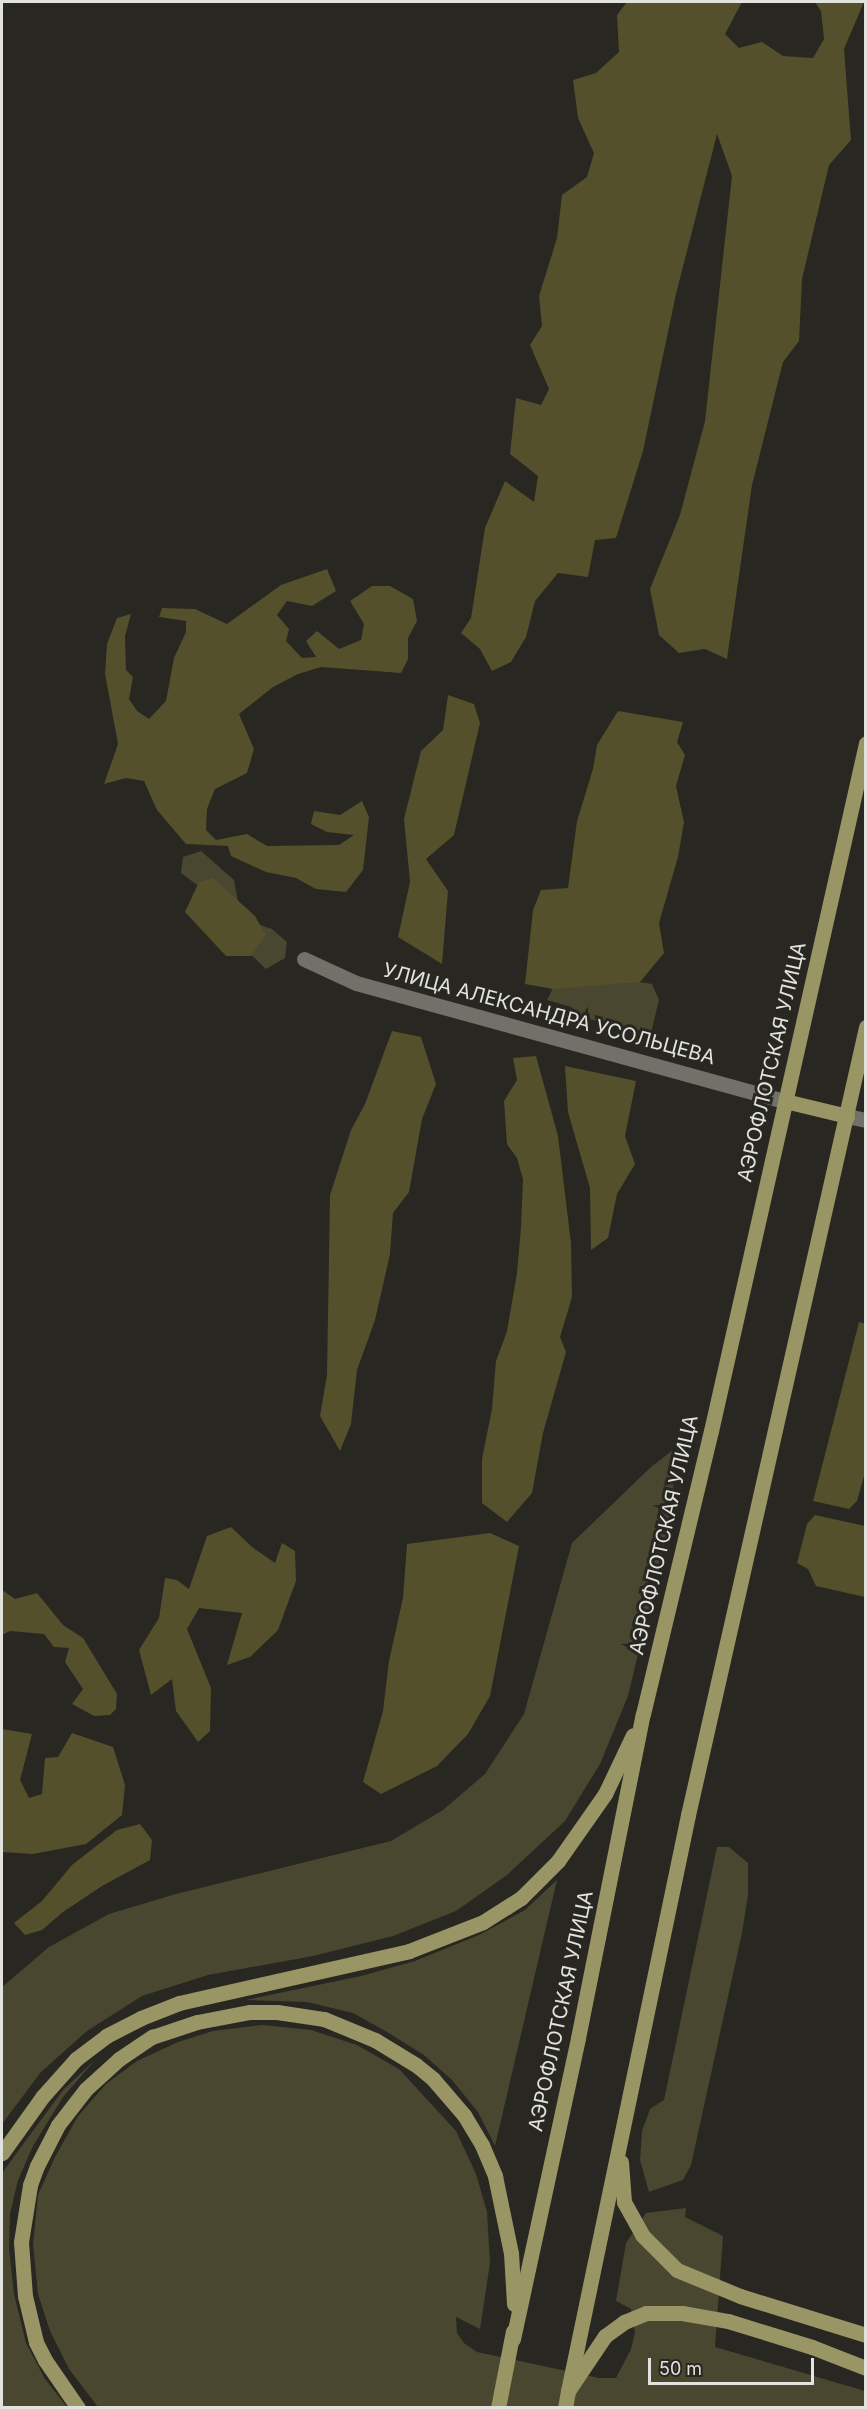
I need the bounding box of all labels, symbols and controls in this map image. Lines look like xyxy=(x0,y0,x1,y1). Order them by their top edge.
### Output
street label: АЭРОФЛОТСКАЯ УЛИЦА xyxy=(733,940,811,1184)
street label: УЛИЦА АЛЕКСАНДРА УСОЛЬЦЕВА xyxy=(380,958,718,1070)
street label: АЭРОФЛОТСКАЯ УЛИЦА xyxy=(625,1413,703,1657)
street label: АЭРОФЛОТСКАЯ УЛИЦА xyxy=(524,1888,598,2134)
scale bar xyxy=(651,2346,818,2384)
text: 50 m xyxy=(659,2358,702,2379)

